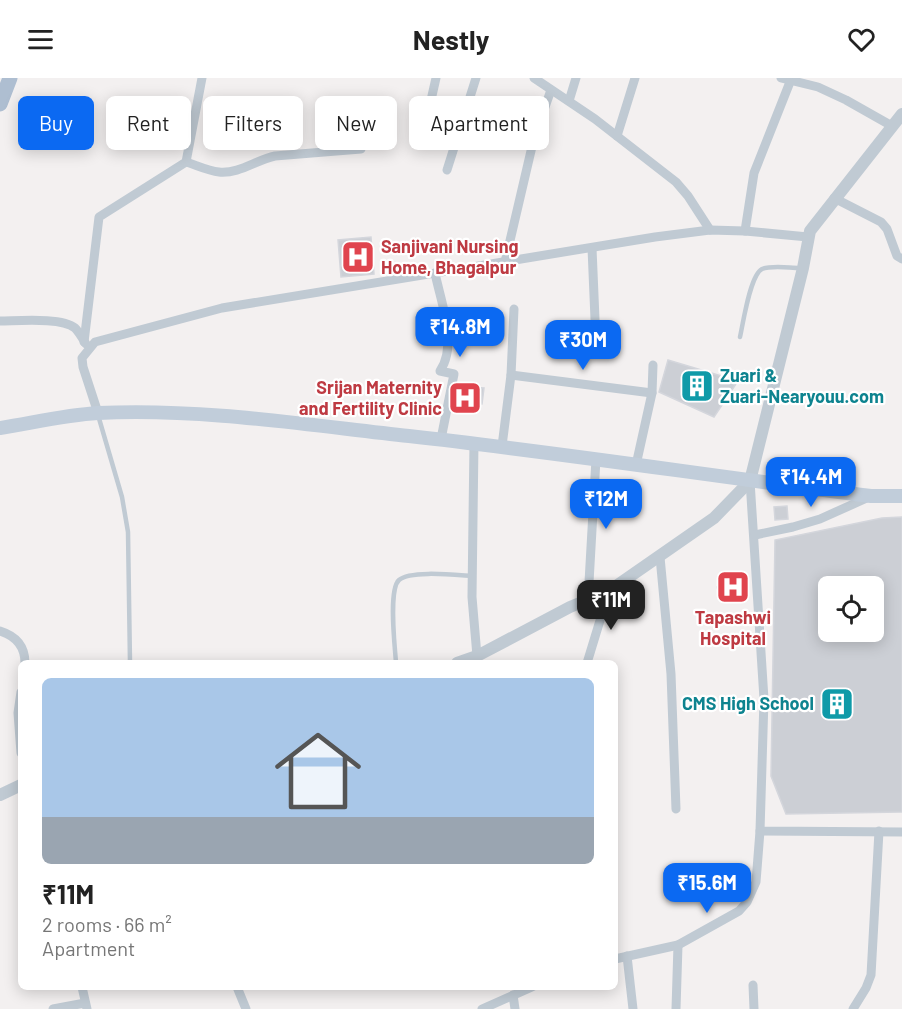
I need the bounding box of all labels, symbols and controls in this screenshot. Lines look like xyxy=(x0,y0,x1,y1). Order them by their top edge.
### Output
icon: menu xyxy=(24,23,57,56)
text: Nestly xyxy=(413,23,489,55)
icon: heart xyxy=(845,23,878,56)
chip: Buy xyxy=(18,96,94,150)
chip: Rent xyxy=(106,96,191,150)
chip: Filters xyxy=(203,96,303,150)
chip: New xyxy=(315,96,397,150)
chip: Apartment xyxy=(409,96,549,150)
place label: Sanjivani Nursing Home, Bhagalpur xyxy=(381,235,519,278)
hospital icon: Sanjivani Nursing Home, Bhagalpur xyxy=(340,239,376,275)
pin: ₹14.8M xyxy=(411,307,509,358)
text: ₹14.8M xyxy=(429,314,491,338)
pin: ₹30M xyxy=(547,320,619,371)
text: ₹30M xyxy=(559,327,607,351)
place label: Zuari & Zuari-Nearyouu.com xyxy=(720,364,884,407)
building icon: Zuari & Zuari-Nearyouu.com xyxy=(679,368,715,404)
place label: Srijan Maternity and Fertility Clinic xyxy=(299,376,442,419)
hospital icon: Srijan Maternity and Fertility Clinic xyxy=(447,380,483,416)
pin: ₹14.4M xyxy=(762,457,860,508)
text: ₹14.4M xyxy=(780,464,842,488)
pin: ₹12M xyxy=(570,479,642,530)
text: ₹12M xyxy=(584,486,628,510)
hospital icon: Tapashwi Hospital xyxy=(715,569,751,605)
map controls xyxy=(818,576,884,642)
button: locate xyxy=(818,576,884,642)
pin: ₹11M xyxy=(575,580,647,631)
text: ₹11M xyxy=(591,587,631,611)
place label: Tapashwi Hospital xyxy=(695,606,771,649)
building icon: CMS High School xyxy=(819,686,855,722)
place label: CMS High School xyxy=(682,692,814,714)
icon: home xyxy=(264,717,372,825)
pin: ₹15.6M xyxy=(658,863,756,914)
text: ₹15.6M xyxy=(677,870,737,894)
text: ₹11M xyxy=(42,878,94,909)
text: 2 rooms · 66 m² xyxy=(42,912,172,936)
text: Apartment xyxy=(42,936,135,960)

